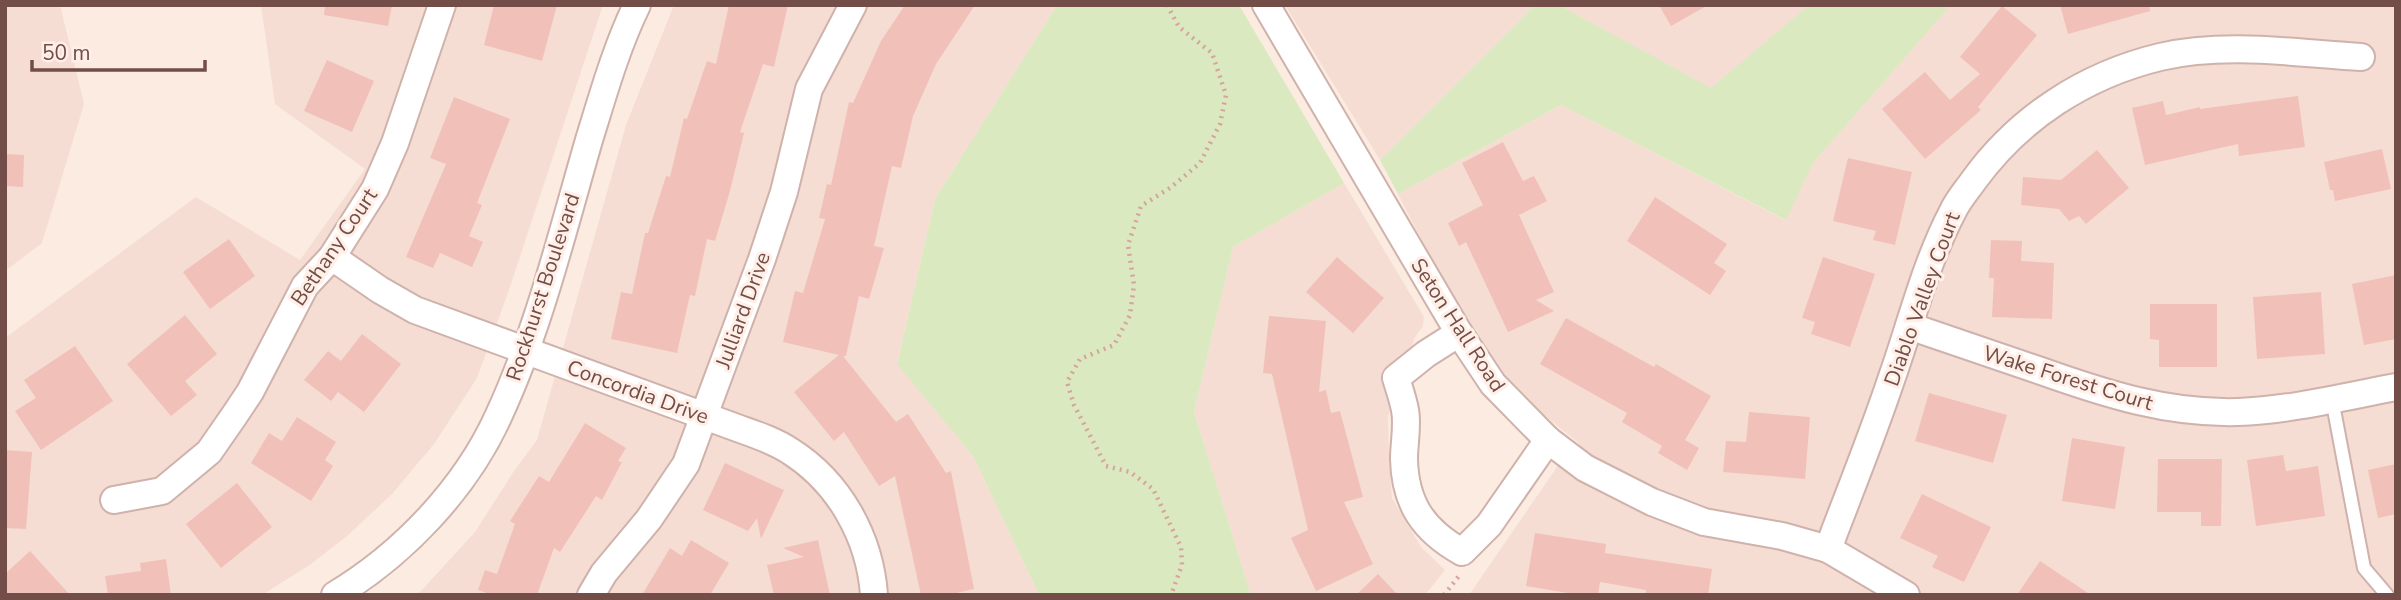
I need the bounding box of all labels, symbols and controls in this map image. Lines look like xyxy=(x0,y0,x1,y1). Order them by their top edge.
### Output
scale bar xyxy=(32,28,205,72)
text: 50 m xyxy=(42,39,91,67)
street label: Bethany Court xyxy=(284,182,384,311)
street label: Rockhurst Boulevard xyxy=(499,190,587,384)
street label: Diablo Valley Court xyxy=(1878,208,1967,390)
street label: Julliard Drive xyxy=(709,248,777,373)
street label: Seton Hall Road xyxy=(1404,253,1512,397)
street label: Wake Forest Court xyxy=(1980,339,2157,417)
street label: Concordia Drive xyxy=(563,353,713,431)

